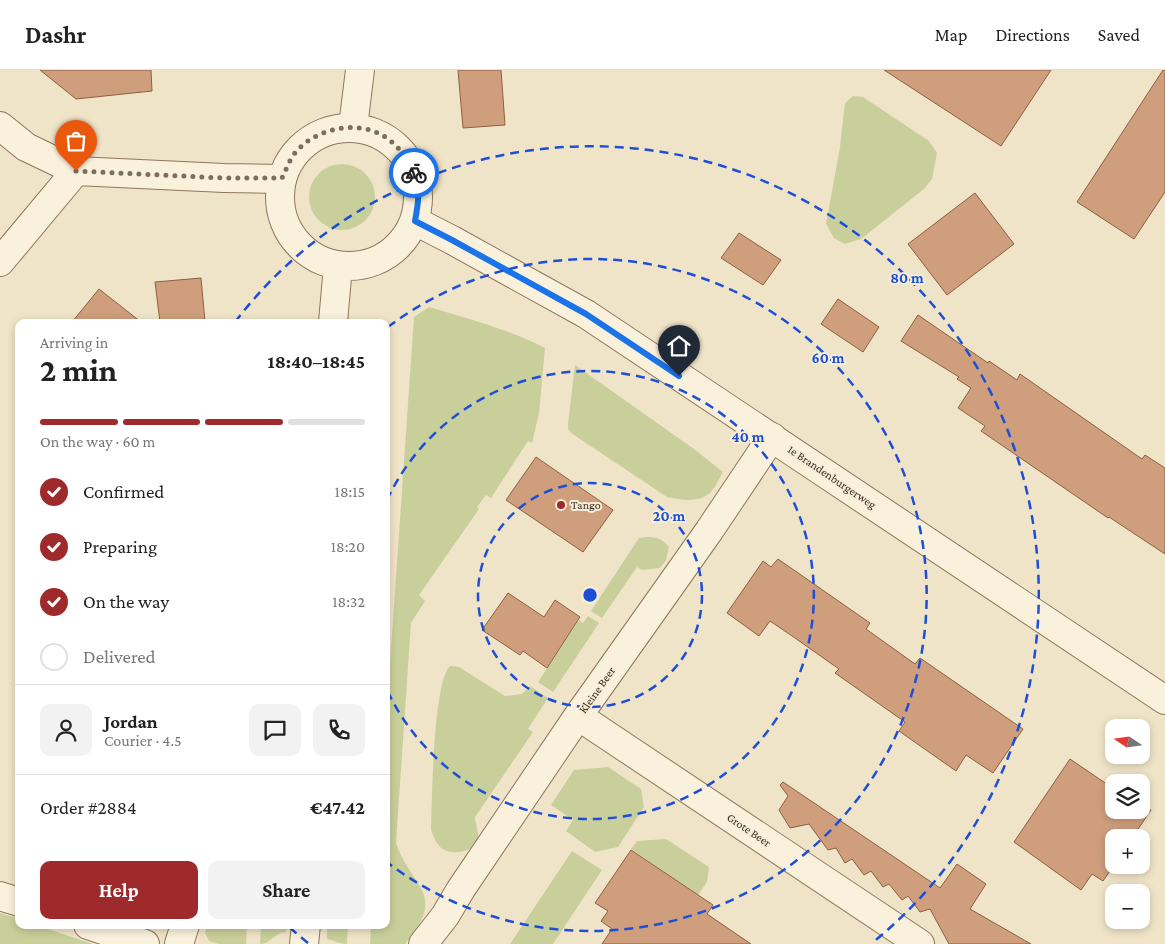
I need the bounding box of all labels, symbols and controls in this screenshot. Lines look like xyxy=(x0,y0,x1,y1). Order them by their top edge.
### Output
text: Dashr xyxy=(25,21,86,48)
text: Map xyxy=(935,25,967,45)
text: Directions xyxy=(995,25,1070,45)
text: Saved xyxy=(1098,25,1140,45)
pin xyxy=(55,120,97,171)
icon: bag xyxy=(62,127,90,155)
courier xyxy=(389,148,439,198)
icon: bike xyxy=(400,159,428,187)
text: 80 m xyxy=(890,270,924,286)
pin xyxy=(658,325,700,376)
icon: home xyxy=(665,332,693,360)
text: Arriving in xyxy=(40,334,108,351)
text: 60 m xyxy=(812,350,845,366)
text: 18:40–18:45 xyxy=(268,351,365,372)
text: 2 min xyxy=(40,352,117,388)
text: 40 m xyxy=(732,429,765,445)
text: On the way · 60 m xyxy=(40,433,155,450)
street label: 1e Brandenburgerweg xyxy=(785,442,879,512)
icon: check xyxy=(40,478,68,506)
text: Confirmed xyxy=(83,481,164,502)
text: 18:15 xyxy=(335,483,365,500)
place label: Tango xyxy=(571,498,601,512)
marker: Tango xyxy=(555,499,567,511)
text: 20 m xyxy=(653,508,685,524)
icon: check xyxy=(40,533,68,561)
text: Preparing xyxy=(83,536,157,557)
text: 18:20 xyxy=(331,538,365,555)
centre of rings xyxy=(581,586,599,604)
icon: check xyxy=(40,588,68,616)
text: On the way xyxy=(83,591,169,612)
text: 18:32 xyxy=(332,593,365,610)
text: Delivered xyxy=(83,646,156,667)
street label: Kleine Beer xyxy=(576,663,619,716)
button: person xyxy=(40,704,92,756)
button: chat xyxy=(249,704,301,756)
button: phone xyxy=(313,704,365,756)
text: Jordan xyxy=(104,711,158,732)
north arrow xyxy=(1105,719,1150,764)
map controls xyxy=(1105,719,1150,929)
text: Courier · 4.5 xyxy=(104,732,182,749)
button: layers xyxy=(1105,774,1150,819)
text: Order #2884 xyxy=(40,797,137,818)
text: €47.42 xyxy=(310,797,365,818)
street label: Grote Beer xyxy=(724,810,774,850)
button: + xyxy=(1105,829,1150,874)
button: Help xyxy=(40,861,198,919)
button: Share xyxy=(208,861,365,919)
button: − xyxy=(1105,884,1150,929)

